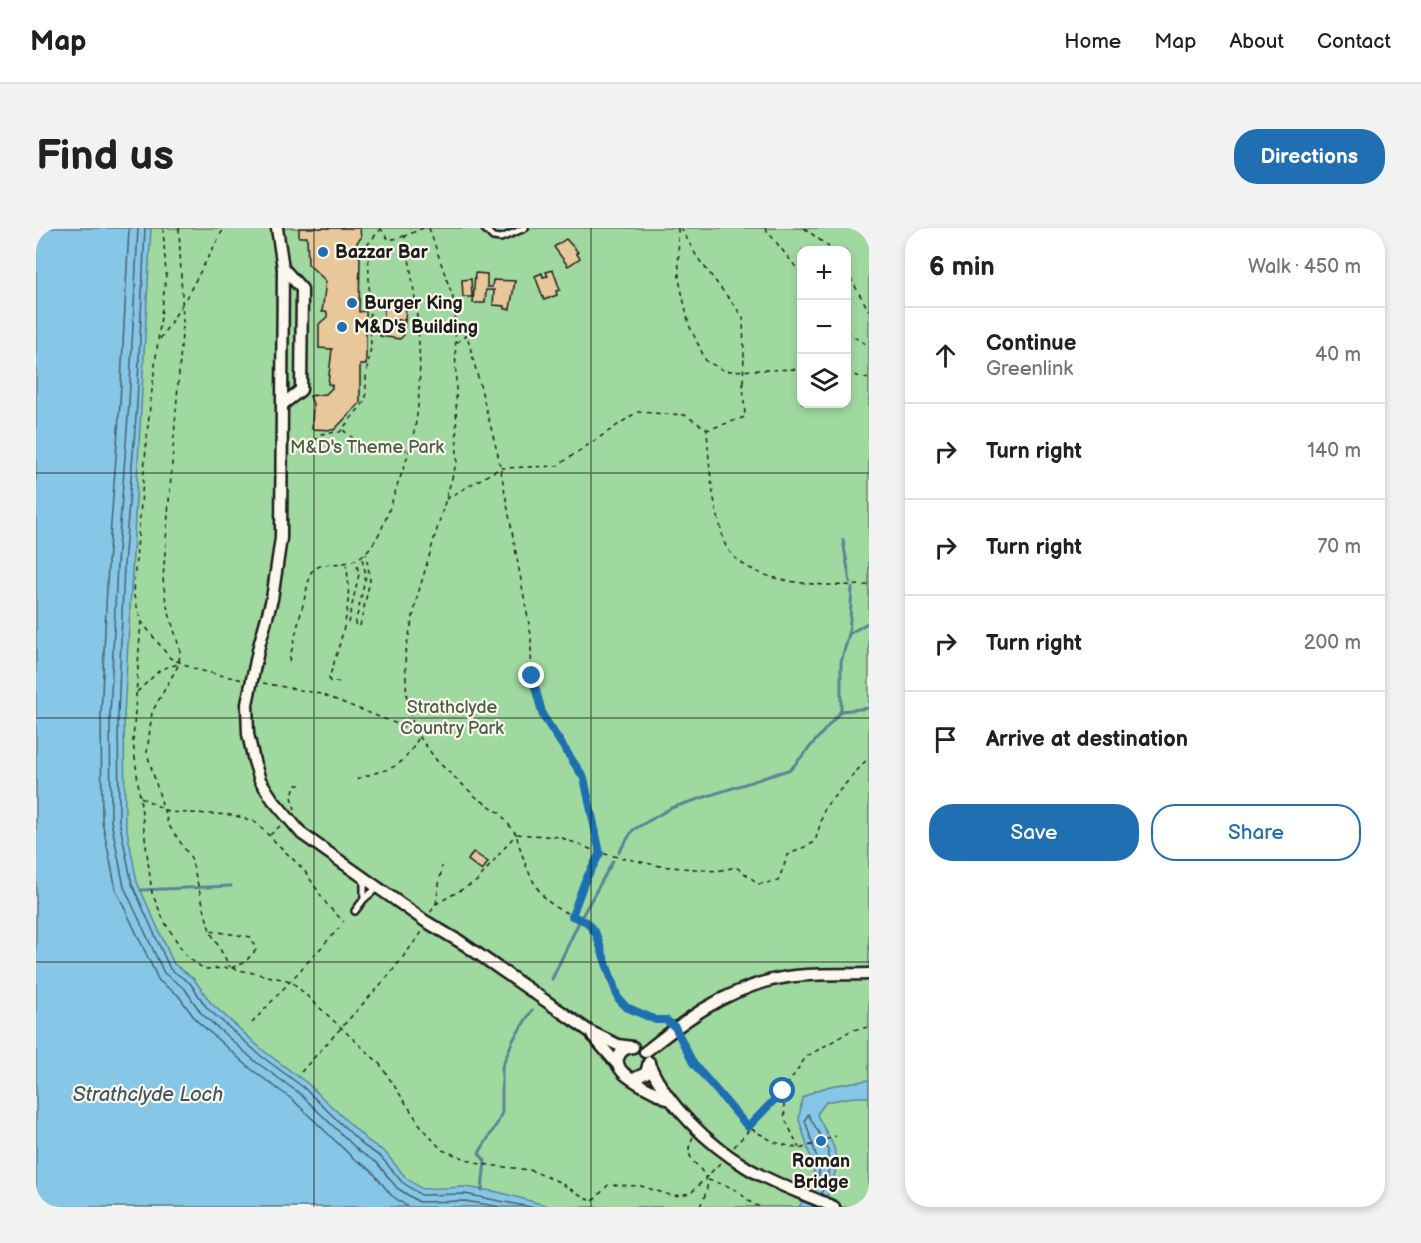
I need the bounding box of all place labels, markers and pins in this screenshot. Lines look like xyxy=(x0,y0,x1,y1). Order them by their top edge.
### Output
place label: Bazzar Bar xyxy=(335,242,429,263)
marker: Bazzar Bar xyxy=(316,245,330,259)
place label: Burger King xyxy=(364,293,463,314)
marker: Burger King xyxy=(345,296,359,310)
place label: M&D's Building xyxy=(354,317,478,338)
marker: M&D's Building xyxy=(335,320,349,334)
marker: Roman Bridge xyxy=(814,1134,828,1148)
place label: Roman Bridge xyxy=(792,1151,850,1193)

